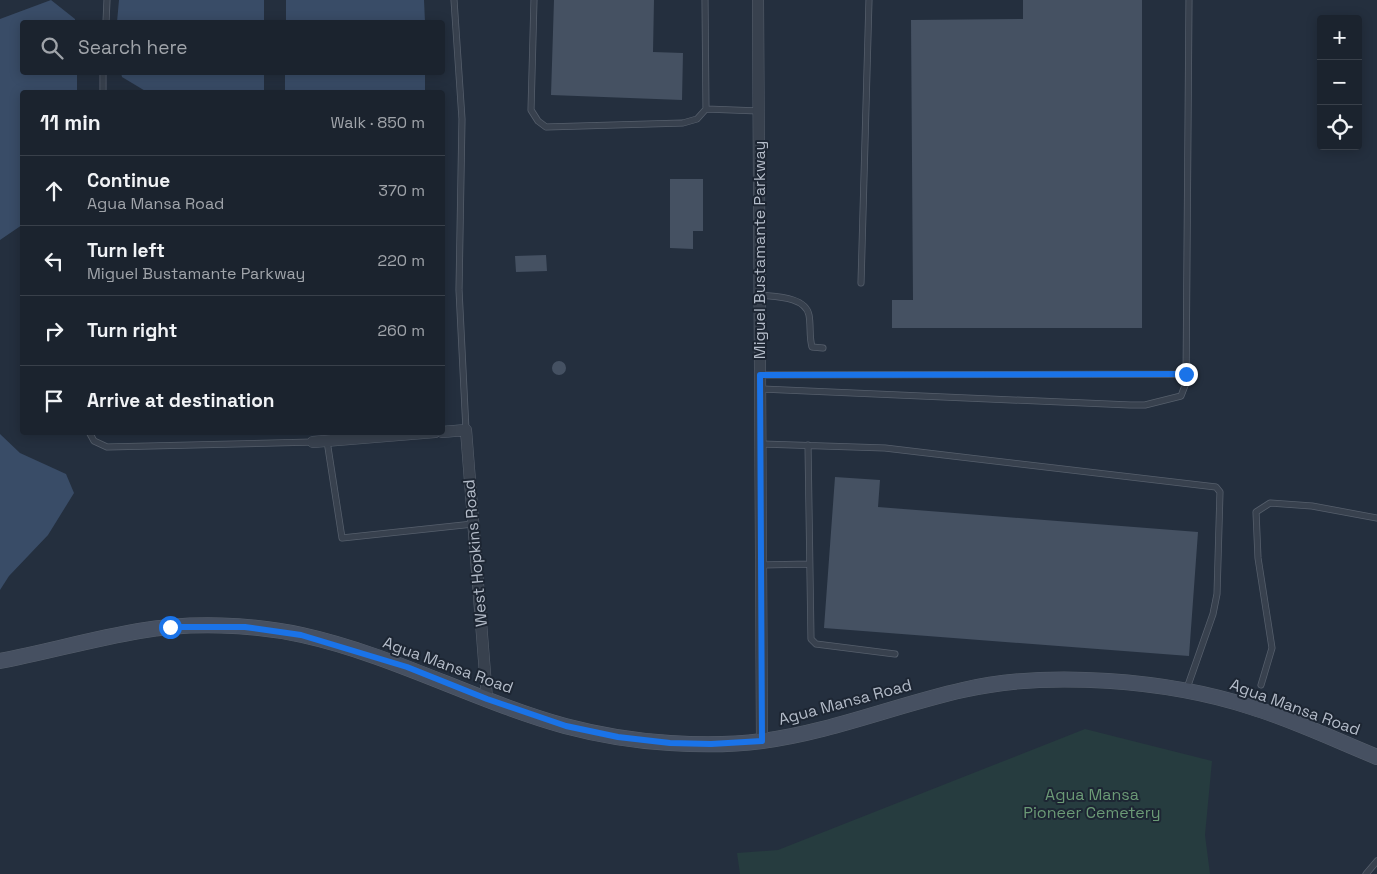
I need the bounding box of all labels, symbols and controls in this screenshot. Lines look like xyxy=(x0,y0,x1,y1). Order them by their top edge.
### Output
map controls xyxy=(1317,15,1362,150)
button: + xyxy=(1317,15,1362,60)
search box xyxy=(20,20,445,75)
icon: search xyxy=(38,34,66,62)
text: Search here xyxy=(78,35,188,60)
button: − xyxy=(1317,60,1362,105)
button: locate xyxy=(1317,105,1362,150)
text: 11 min xyxy=(40,109,101,136)
text: Walk · 850 m xyxy=(331,112,425,133)
street label: Miguel Bustamante Parkway xyxy=(749,141,770,359)
text: Continue xyxy=(87,168,170,193)
icon: ahead xyxy=(40,177,68,205)
text: 370 m xyxy=(378,180,425,201)
text: Agua Mansa Road xyxy=(87,193,224,214)
text: Turn left xyxy=(87,238,165,263)
icon: left xyxy=(40,247,68,275)
text: 220 m xyxy=(378,250,425,271)
text: Miguel Bustamante Parkway xyxy=(87,263,305,284)
icon: right xyxy=(40,317,68,345)
text: Turn right xyxy=(87,318,177,343)
text: 260 m xyxy=(377,320,425,341)
route end xyxy=(1175,363,1198,386)
icon: arrive xyxy=(40,387,68,415)
text: Arrive at destination xyxy=(87,388,275,413)
street label: West Hopkins Road xyxy=(458,478,492,628)
route start xyxy=(159,616,182,639)
street label: Agua Mansa Road xyxy=(380,632,516,698)
street label: Agua Mansa Road xyxy=(776,674,914,730)
street label: Agua Mansa Road xyxy=(1227,674,1363,740)
park label: Agua Mansa Pioneer Cemetery xyxy=(1023,784,1161,823)

